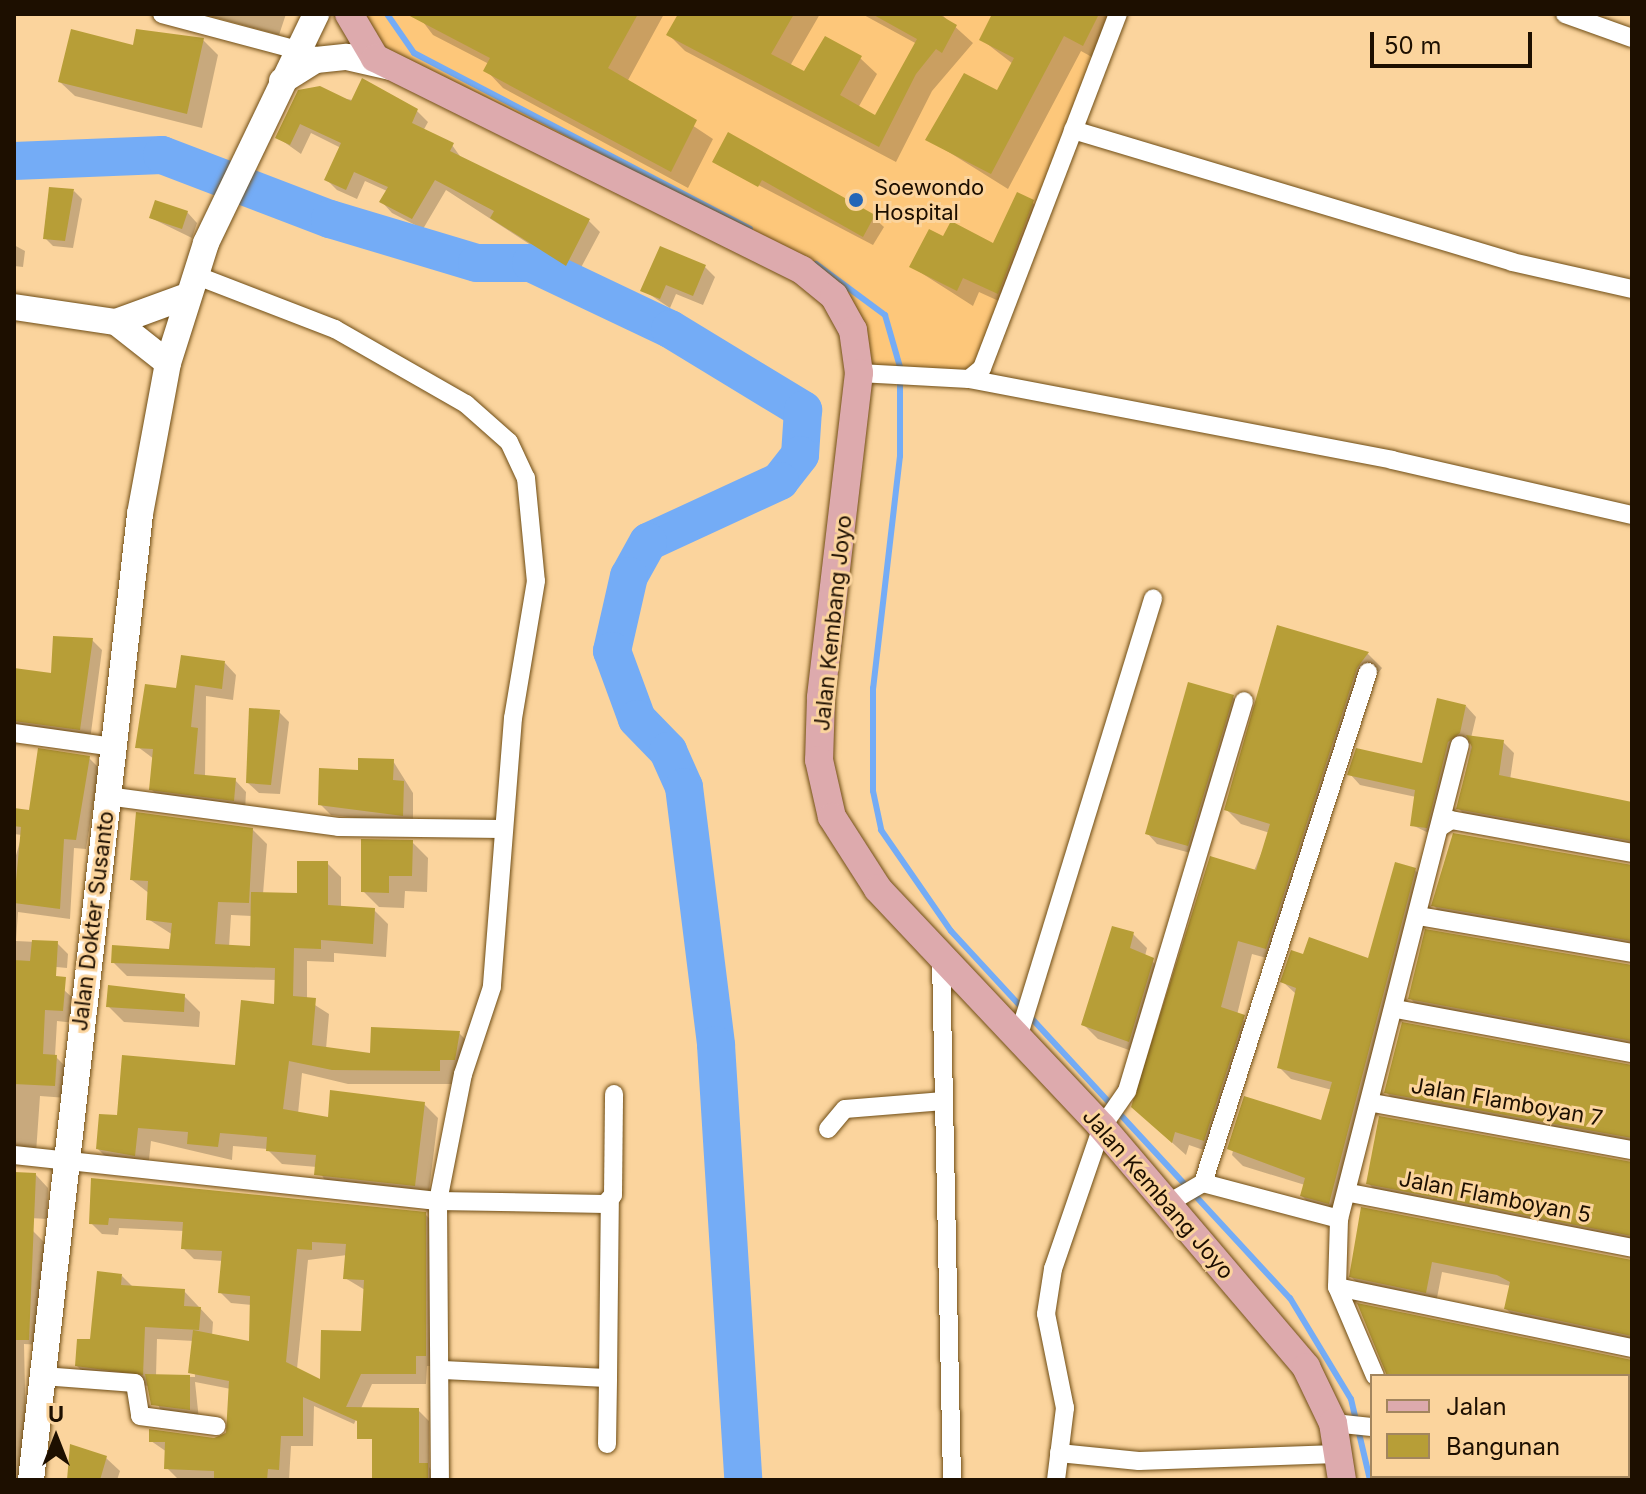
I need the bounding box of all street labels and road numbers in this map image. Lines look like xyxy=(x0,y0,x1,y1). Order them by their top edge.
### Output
street label: Jalan Kembang Joyo xyxy=(809,514,857,732)
street label: Jalan Dokter Susanto xyxy=(66,809,120,1033)
street label: Jalan Flamboyan 7 xyxy=(1409,1072,1605,1132)
street label: Jalan Kembang Joyo xyxy=(1077,1103,1239,1285)
street label: Jalan Flamboyan 5 xyxy=(1397,1165,1593,1229)

